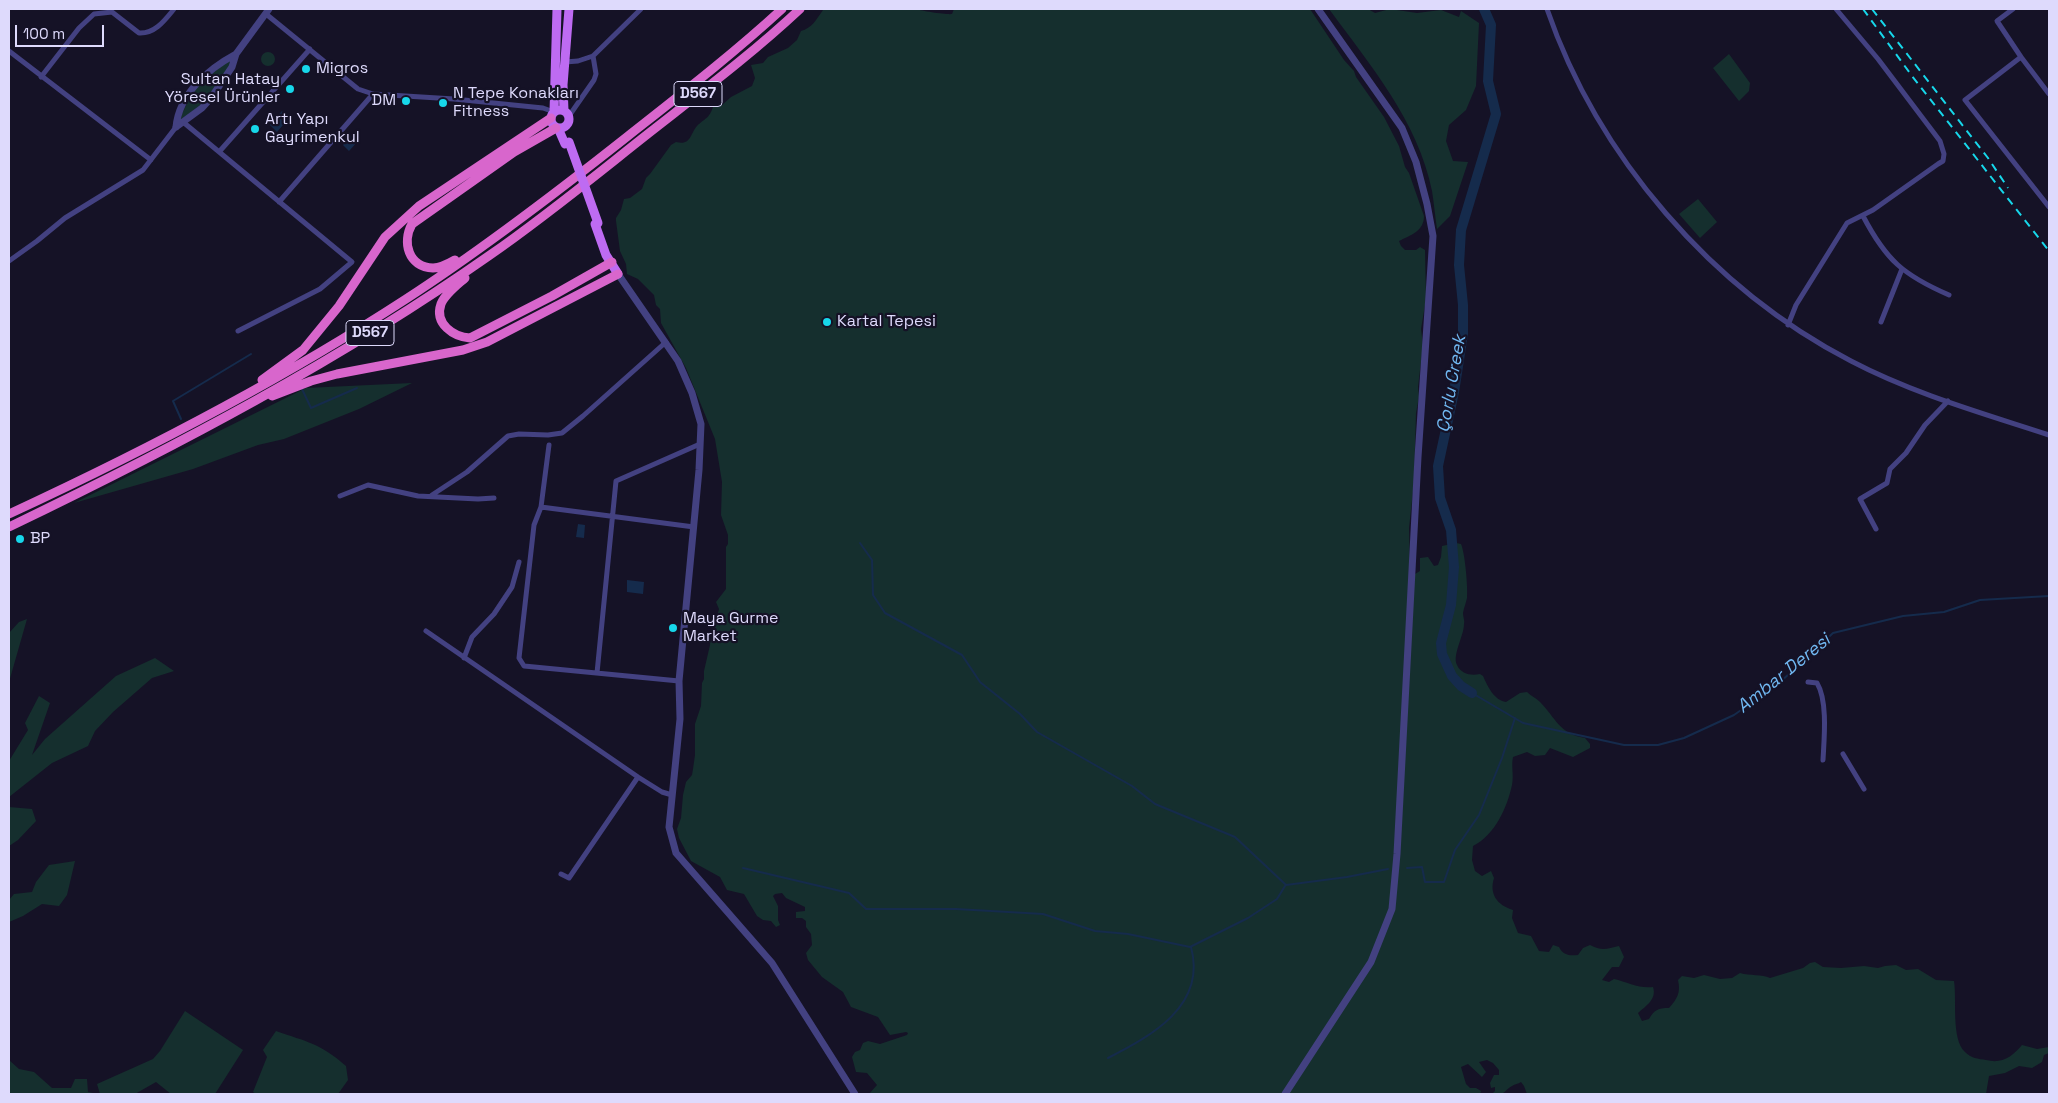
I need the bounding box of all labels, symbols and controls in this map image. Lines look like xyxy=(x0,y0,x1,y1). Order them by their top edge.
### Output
scale bar xyxy=(18,15,106,47)
text: 100 m xyxy=(23,24,65,43)
place label: Migros xyxy=(316,59,368,79)
marker: Migros xyxy=(300,63,312,75)
place label: Sultan Hatay Yöresel Ürünler xyxy=(165,70,280,108)
road number: D567 xyxy=(674,82,722,106)
marker: Sultan Hatay Yöresel Ürünler xyxy=(284,83,296,95)
place label: N Tepe Konakları Fitness xyxy=(453,84,579,122)
place label: DM xyxy=(372,91,396,111)
marker: DM xyxy=(400,95,412,107)
marker: N Tepe Konakları Fitness xyxy=(437,97,449,109)
place label: Artı Yapı Gayrimenkul xyxy=(265,110,360,148)
marker: Artı Yapı Gayrimenkul xyxy=(249,123,261,135)
place label: Kartal Tepesi xyxy=(837,312,936,332)
marker: Kartal Tepesi xyxy=(821,316,833,328)
road number: D567 xyxy=(346,320,394,346)
water label: Çorlu Creek xyxy=(1433,334,1471,434)
place label: BP xyxy=(30,529,50,549)
marker: BP xyxy=(14,533,26,545)
place label: Maya Gurme Market xyxy=(683,609,779,647)
marker: Maya Gurme Market xyxy=(667,622,679,634)
water label: Ambar Deresi xyxy=(1733,630,1835,718)

